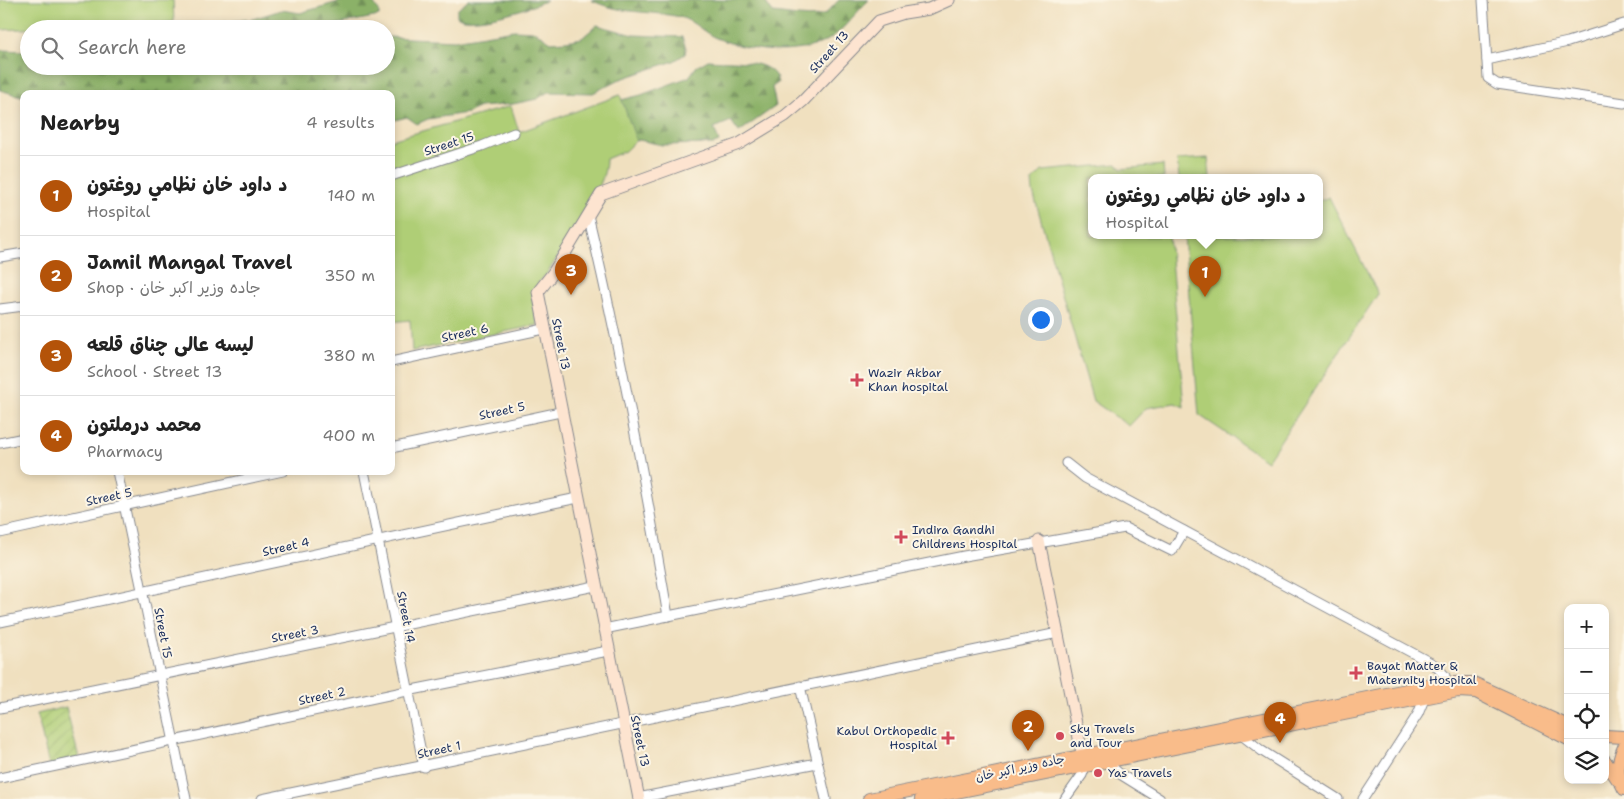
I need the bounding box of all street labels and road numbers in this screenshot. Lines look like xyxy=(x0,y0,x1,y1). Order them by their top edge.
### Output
street label: Street 13 xyxy=(806,27,852,77)
street label: Street 15 xyxy=(422,128,476,160)
street label: Street 13 xyxy=(548,317,574,371)
street label: Street 6 xyxy=(440,320,490,346)
street label: Street 5 xyxy=(477,398,527,424)
street label: Street 5 xyxy=(84,484,134,510)
street label: Street 4 xyxy=(261,534,311,560)
street label: Street 14 xyxy=(393,590,419,644)
street label: Street 15 xyxy=(150,606,176,660)
street label: Street 3 xyxy=(270,622,320,646)
street label: Street 2 xyxy=(297,683,347,709)
street label: Street 13 xyxy=(627,714,653,768)
street label: Street 1 xyxy=(416,738,462,762)
street label: جاده وزیر اکبر خان xyxy=(974,751,1066,785)

